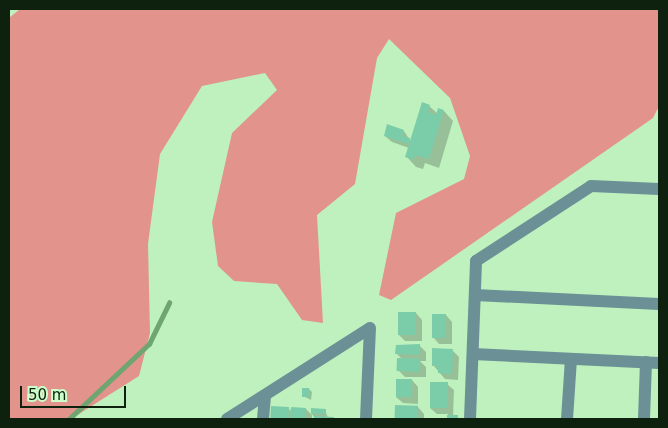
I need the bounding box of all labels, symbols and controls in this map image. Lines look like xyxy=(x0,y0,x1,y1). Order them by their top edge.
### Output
scale bar xyxy=(22,376,129,408)
text: 50 m xyxy=(28,386,66,404)

